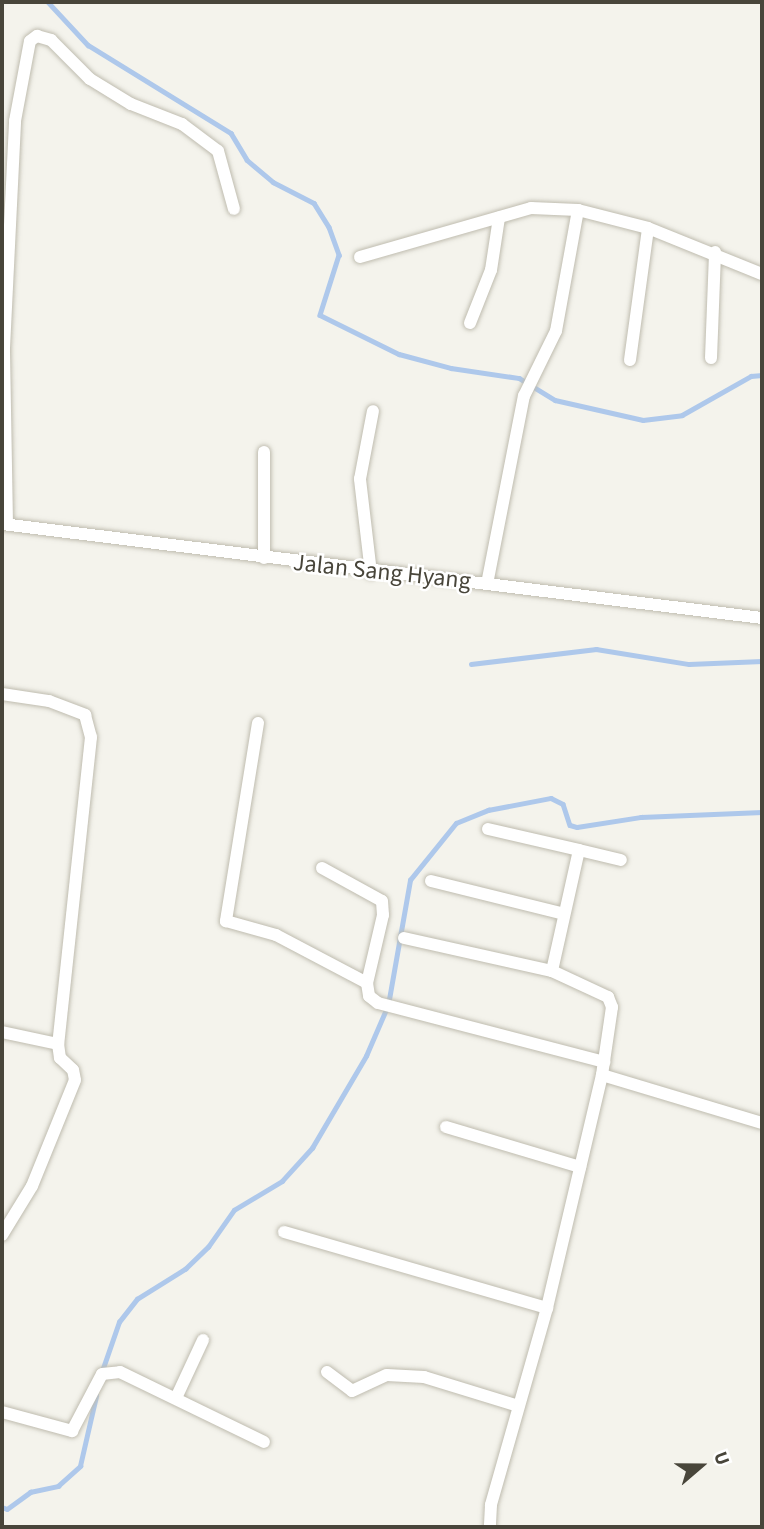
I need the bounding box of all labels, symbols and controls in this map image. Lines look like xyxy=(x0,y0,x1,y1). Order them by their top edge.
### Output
street label: Jalan Sang Hyang xyxy=(292,548,472,596)
north arrow xyxy=(666,1431,736,1501)
text: U xyxy=(706,1448,736,1469)

